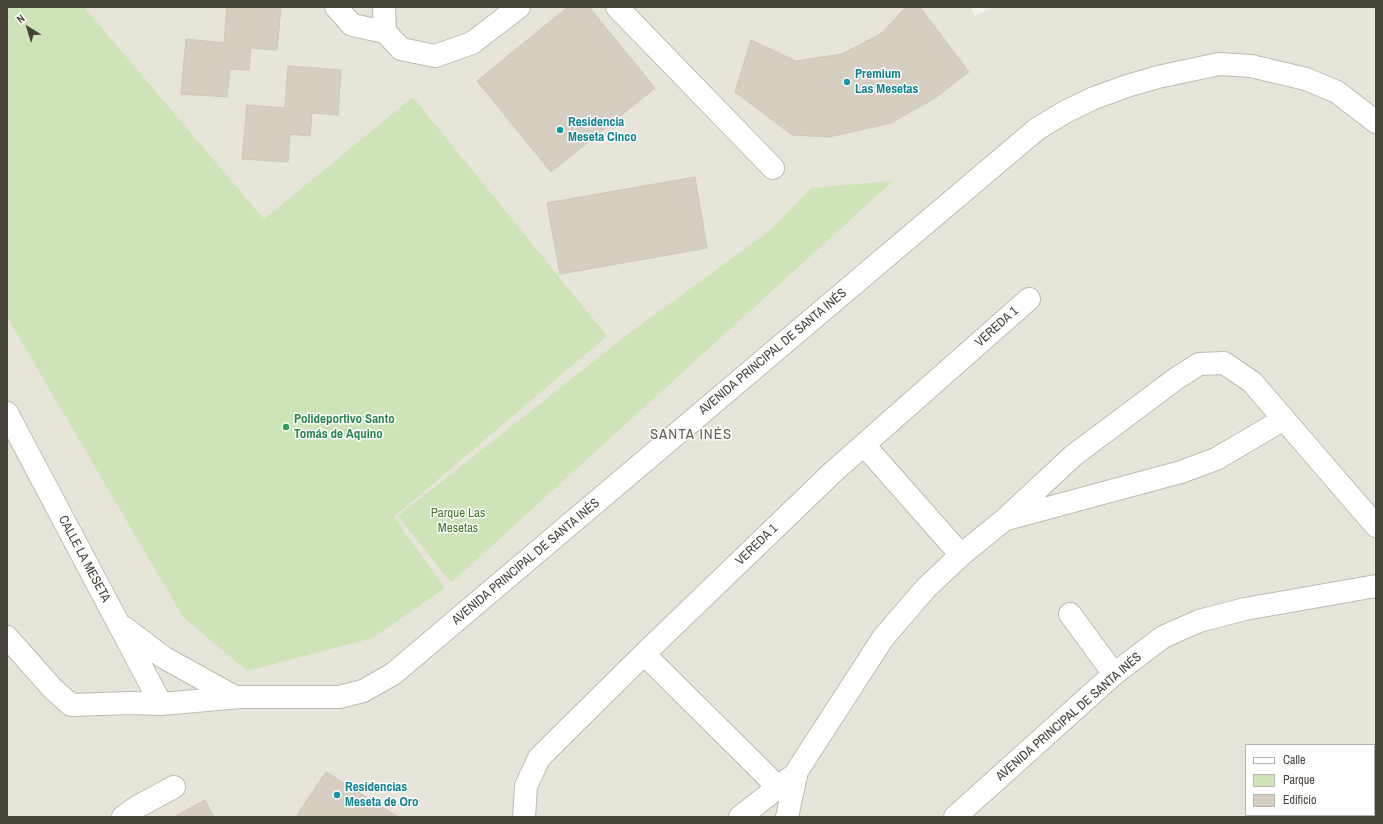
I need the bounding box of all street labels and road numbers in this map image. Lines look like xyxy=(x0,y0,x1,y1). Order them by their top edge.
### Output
street label: AVENIDA PRINCIPAL DE SANTA INÉS xyxy=(696,286,850,418)
street label: VEREDA 1 xyxy=(972,304,1022,350)
street label: AVENIDA PRINCIPAL DE SANTA INÉS xyxy=(449,496,603,628)
street label: CALLE LA MESETA xyxy=(55,513,113,605)
street label: VEREDA 1 xyxy=(733,521,781,569)
street label: AVENIDA PRINCIPAL DE SANTA INÉS xyxy=(993,650,1145,784)

